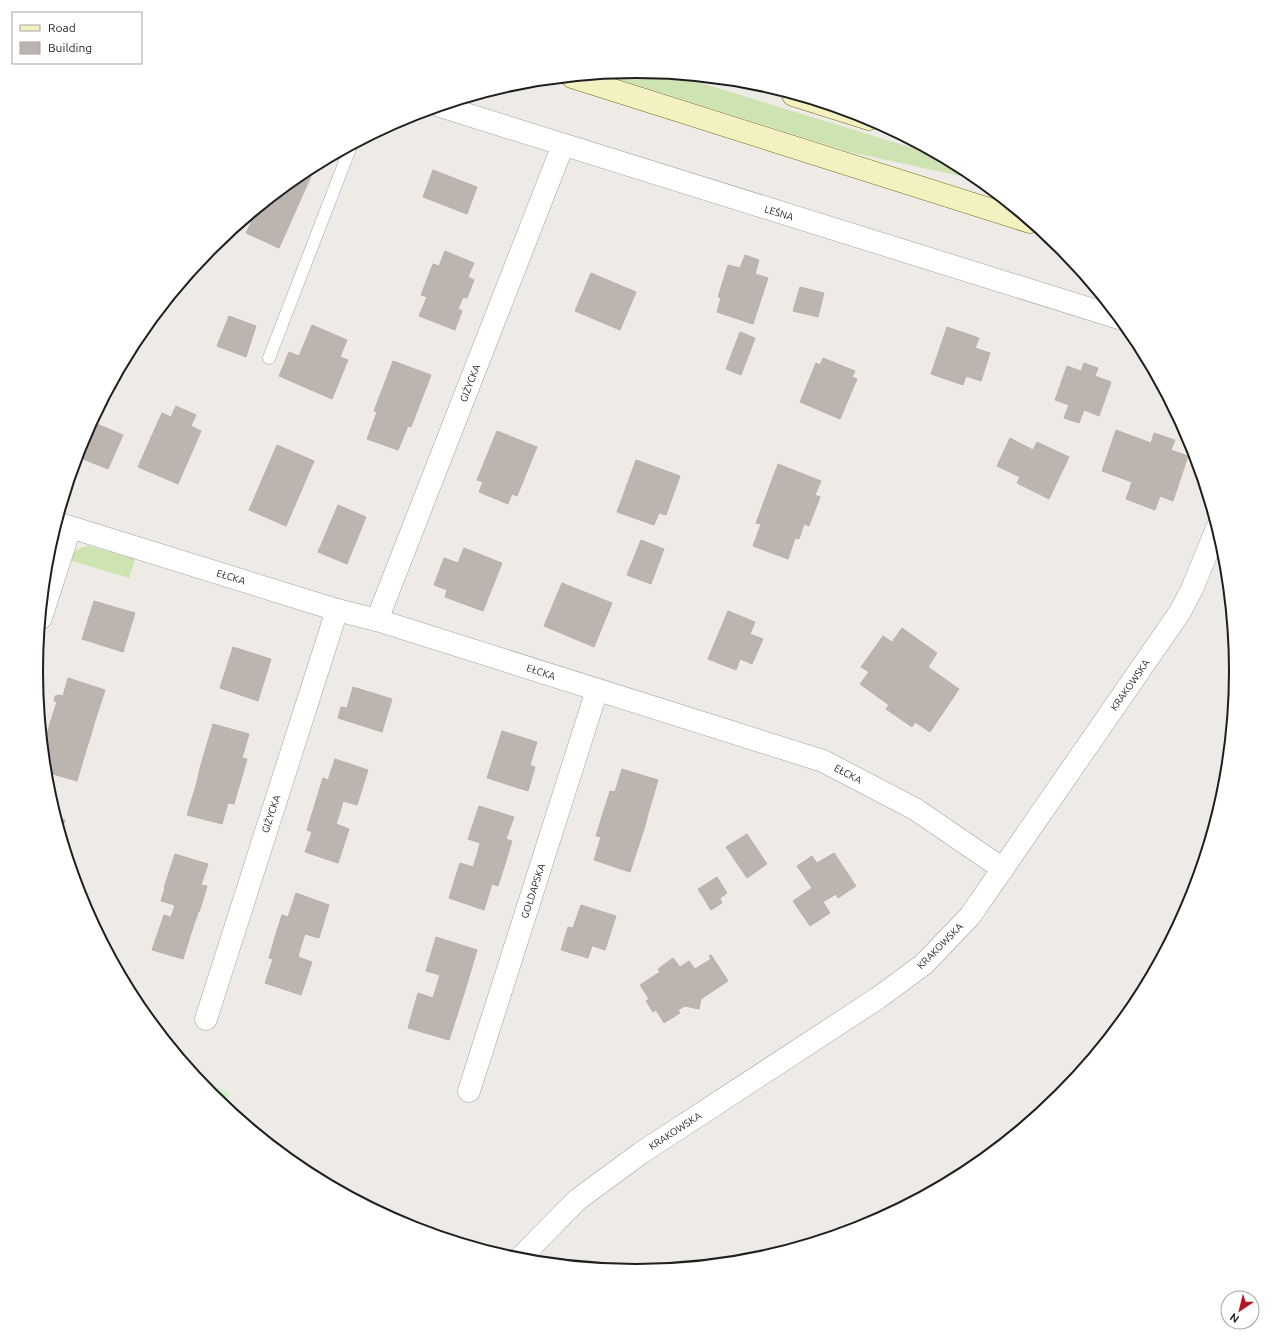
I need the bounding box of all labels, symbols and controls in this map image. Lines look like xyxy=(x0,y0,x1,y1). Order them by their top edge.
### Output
legend xyxy=(12,12,142,64)
text: Road xyxy=(48,21,76,34)
text: Building xyxy=(48,41,92,54)
street label: LEŚNA xyxy=(763,202,796,223)
street label: GIŻYCKA xyxy=(458,362,482,403)
street label: EŁCKA xyxy=(215,567,247,587)
street label: KRAKOWSKA xyxy=(1108,657,1152,713)
street label: EŁCKA xyxy=(525,662,557,682)
street label: EŁCKA xyxy=(832,762,864,786)
street label: GIŻYCKA xyxy=(260,793,282,834)
street label: GOŁDAPSKA xyxy=(519,862,547,920)
street label: KRAKOWSKA xyxy=(915,921,965,971)
street label: KRAKOWSKA xyxy=(647,1110,704,1152)
north arrow xyxy=(1220,1290,1260,1330)
text: N xyxy=(1227,1311,1241,1325)

